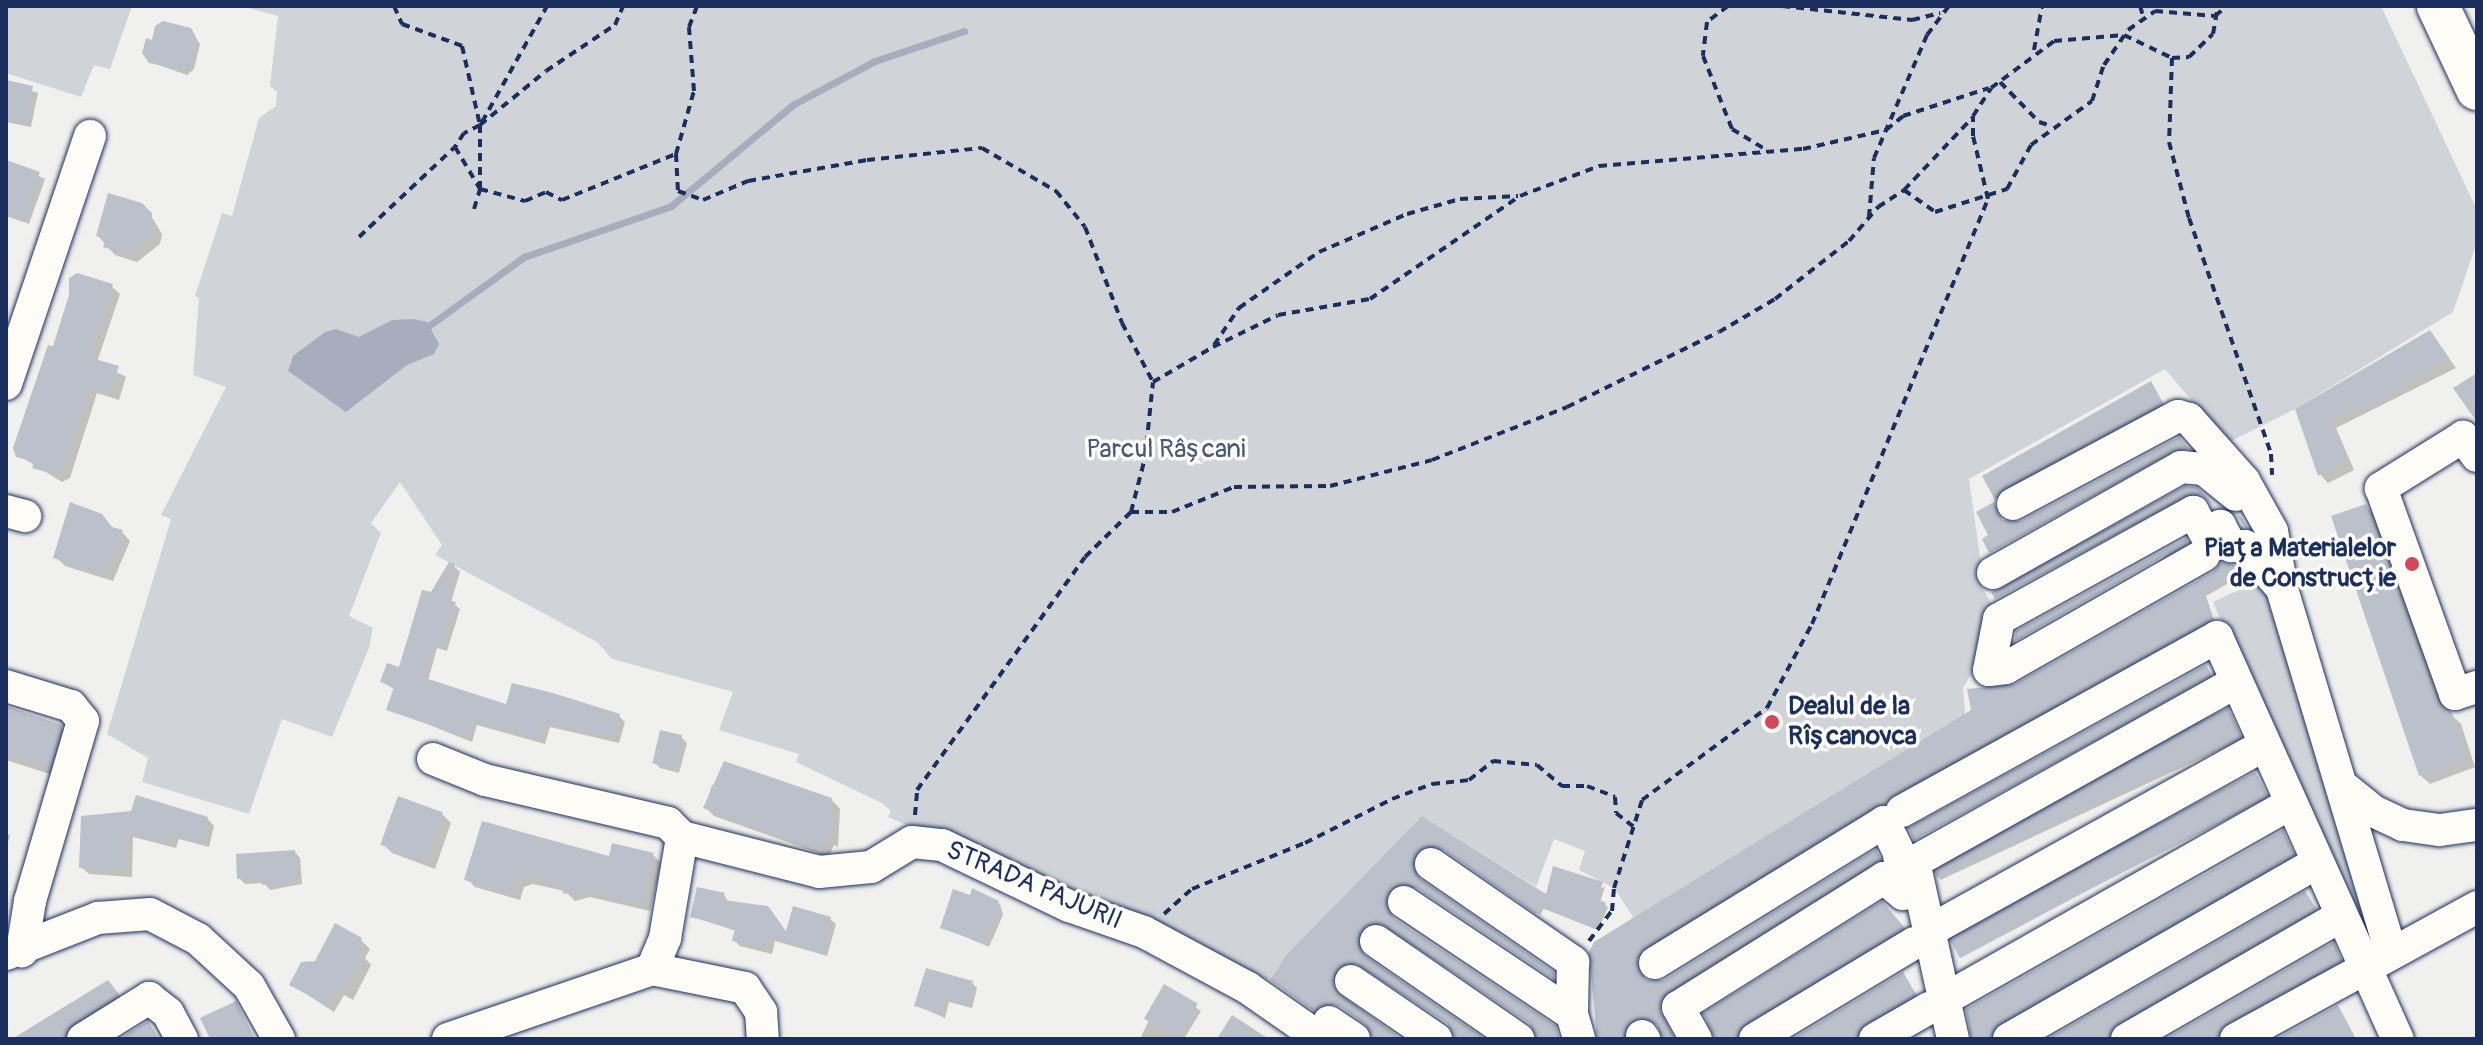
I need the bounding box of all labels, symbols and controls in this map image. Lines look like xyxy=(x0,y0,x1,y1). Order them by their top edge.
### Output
park label: Parcul Râșcani xyxy=(1086,434,1246,466)
place label: Piața Materialelor de Construcție xyxy=(2204,533,2396,594)
marker: Piața Materialelor de Construcție xyxy=(2403,555,2421,573)
place label: Dealul de la Rîșcanovca xyxy=(1788,691,1917,752)
marker: Dealul de la Rîșcanovca xyxy=(1763,713,1781,731)
street label: STRADA PAJURII xyxy=(941,835,1127,937)

